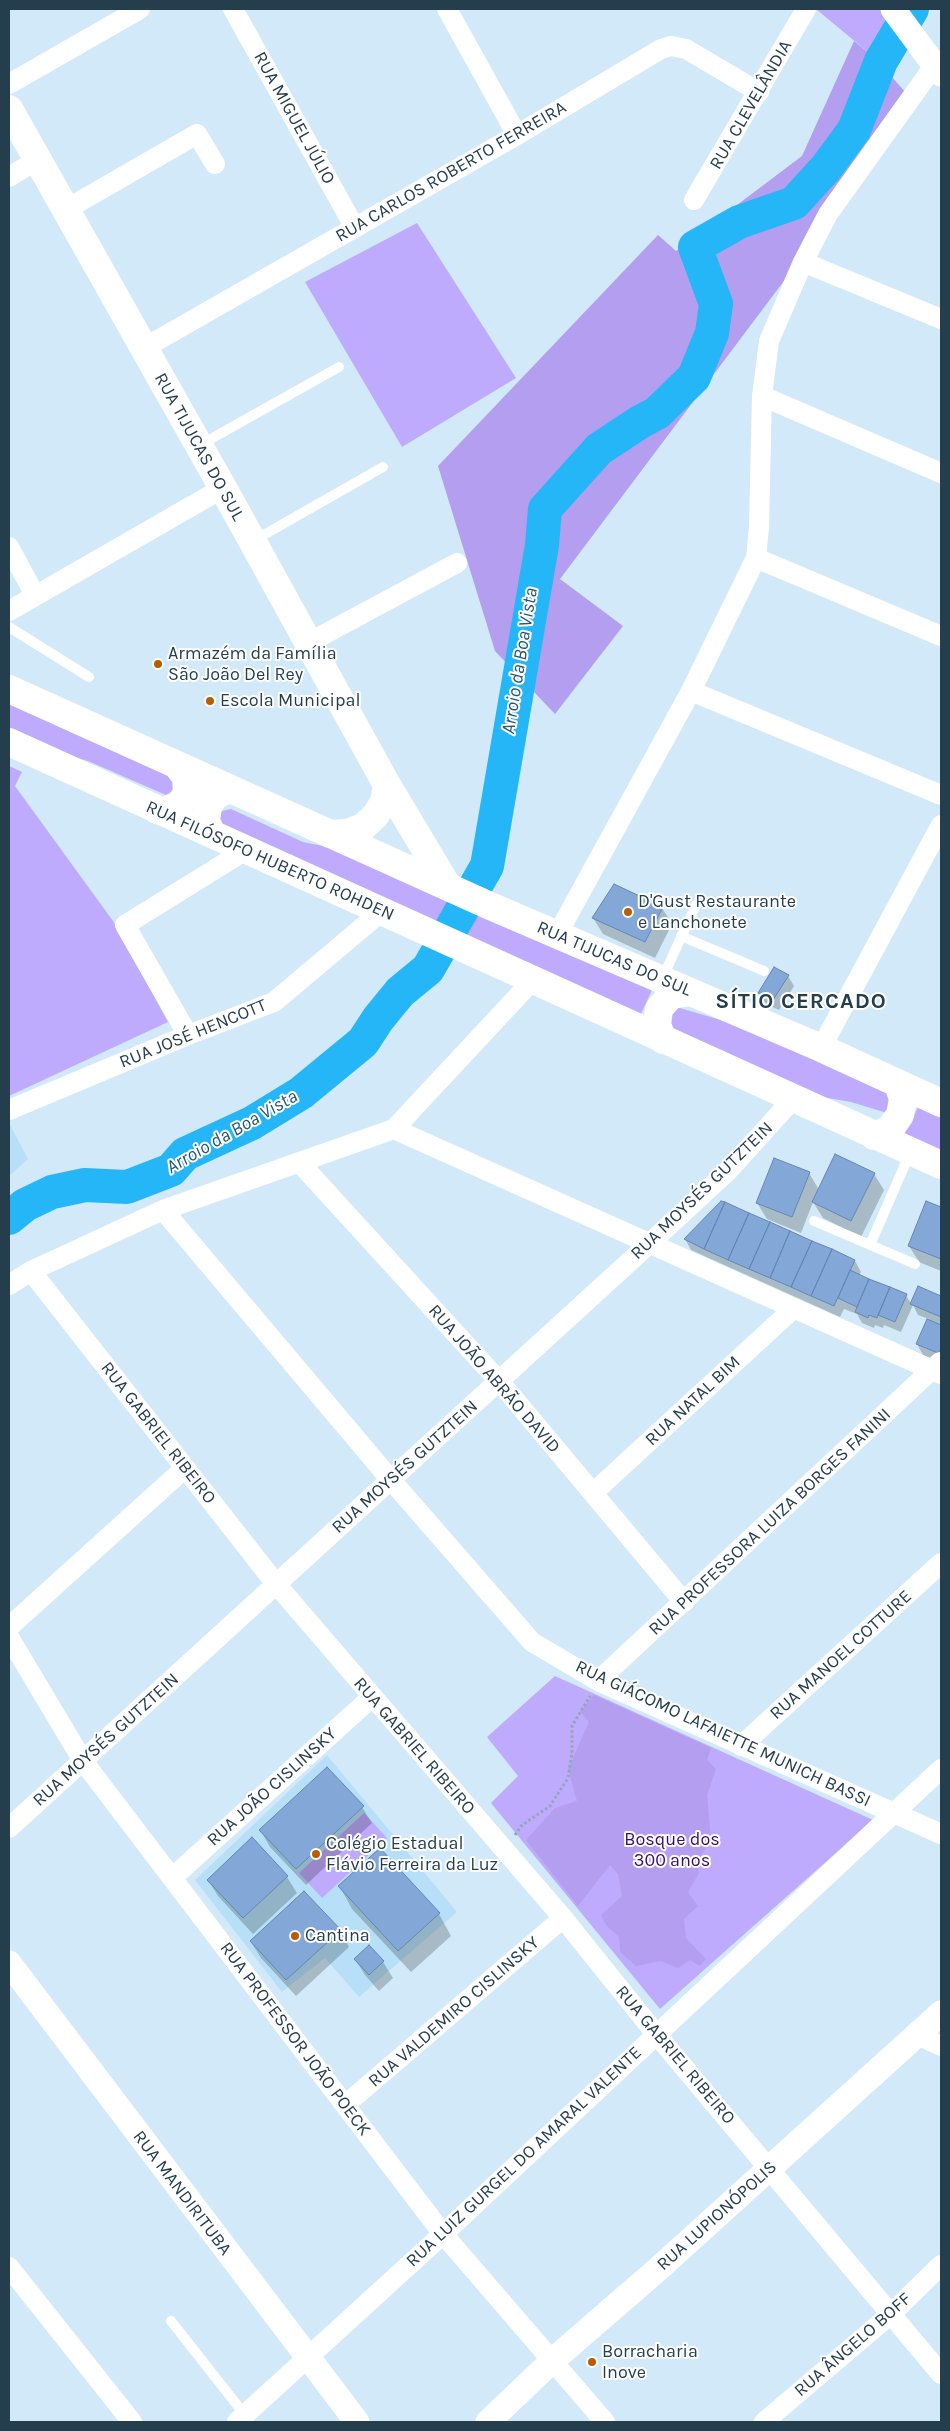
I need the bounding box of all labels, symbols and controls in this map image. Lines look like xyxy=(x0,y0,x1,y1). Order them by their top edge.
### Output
street label: RUA CLEVELÂNDIA xyxy=(705,37,797,173)
street label: RUA MIGUEL JÚLIO xyxy=(249,48,339,188)
street label: RUA CARLOS ROBERTO FERREIRA xyxy=(332,97,570,247)
street label: RUA TIJUCAS DO SUL xyxy=(149,369,249,525)
water label: Arroio da Boa Vista xyxy=(497,586,543,736)
place label: Armazém da Família São João Del Rey xyxy=(168,643,337,686)
marker: Armazém da Família São João Del Rey xyxy=(152,658,164,670)
place label: Escola Municipal xyxy=(220,690,360,712)
marker: Escola Municipal xyxy=(204,695,216,707)
street label: RUA FILÓSOFO HUBERTO ROHDEN xyxy=(142,796,398,926)
place label: D'Gust Restaurante e Lanchonete xyxy=(638,891,796,934)
marker: D'Gust Restaurante e Lanchonete xyxy=(622,906,634,918)
street label: RUA TIJUCAS DO SUL xyxy=(533,917,695,1001)
district label: SÍTIO CERCADO xyxy=(714,989,888,1015)
street label: RUA JOSÉ HENCOTT xyxy=(116,995,270,1073)
water label: Arroio da Boa Vista xyxy=(162,1085,302,1179)
street label: RUA MOYSÉS GUTZTEIN xyxy=(627,1118,777,1264)
street label: RUA JOÃO ABRÃO DAVID xyxy=(424,1300,564,1458)
street label: RUA NATAL BIM xyxy=(641,1351,745,1451)
street label: RUA GABRIEL RIBEIRO xyxy=(96,1358,220,1508)
street label: RUA MOYSÉS GUTZTEIN xyxy=(328,1396,482,1538)
street label: RUA PROFESSORA LUIZA BORGES FANINI xyxy=(644,1404,896,1640)
street label: RUA MANOEL COTTURE xyxy=(766,1586,916,1724)
street label: RUA GIÁCOMO LAFAIETTE MUNICH BASSI xyxy=(572,1656,874,1812)
street label: RUA MOYSÉS GUTZTEIN xyxy=(29,1669,183,1811)
street label: RUA GABRIEL RIBEIRO xyxy=(349,1673,479,1819)
street label: RUA JOÃO CISLINSKY xyxy=(203,1723,341,1851)
park label: Bosque dos 300 anos xyxy=(624,1829,720,1872)
place label: Colégio Estadual Flávio Ferreira da Luz xyxy=(326,1833,498,1876)
marker: Colégio Estadual Flávio Ferreira da Luz xyxy=(310,1848,322,1860)
place label: Cantina xyxy=(305,1925,370,1947)
marker: Cantina xyxy=(289,1930,301,1942)
street label: RUA VALDEMIRO CISLINSKY xyxy=(364,1932,544,2092)
street label: RUA PROFESSOR JOÃO POECK xyxy=(215,1938,375,2140)
street label: RUA GABRIEL RIBEIRO xyxy=(611,1981,739,2129)
street label: RUA LUIZ GURGEL DO AMARAL VALENTE xyxy=(402,2042,646,2272)
street label: RUA MANDIRITUBA xyxy=(128,2126,236,2260)
street label: RUA LUPIONÓPOLIS xyxy=(653,2156,781,2276)
street label: RUA ÂNGELO BOFF xyxy=(790,2288,916,2402)
place label: Borracharia Inove xyxy=(602,2341,698,2384)
marker: Borracharia Inove xyxy=(586,2356,598,2368)

